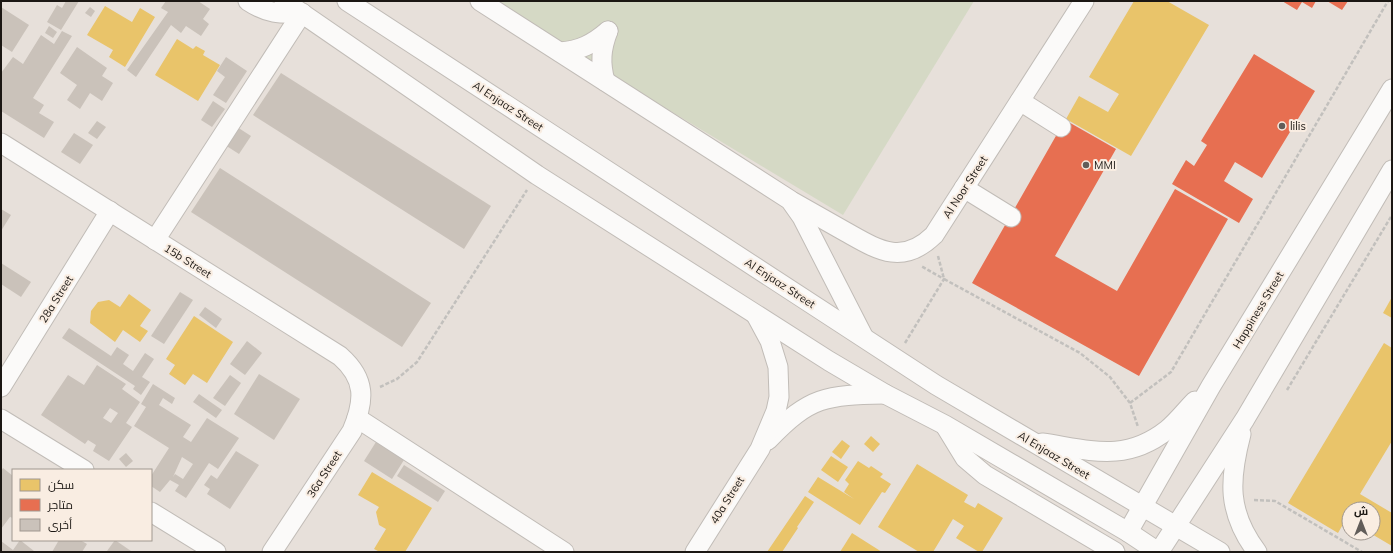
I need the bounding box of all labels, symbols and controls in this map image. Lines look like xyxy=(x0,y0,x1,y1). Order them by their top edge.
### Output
street label: Al Enjaaz Street xyxy=(470,78,546,134)
place label: lilis xyxy=(1290,119,1306,133)
marker: lilis xyxy=(1277,121,1287,131)
street label: Al Noor Street xyxy=(940,153,990,221)
place label: MMI xyxy=(1094,158,1116,172)
marker: MMI xyxy=(1081,160,1091,170)
street label: 15b Street xyxy=(162,241,214,281)
street label: Al Enjaaz Street xyxy=(742,255,818,311)
street label: Happiness Street xyxy=(1229,269,1287,351)
street label: 28a Street xyxy=(36,273,76,325)
street label: Al Enjaaz Street xyxy=(1016,428,1093,482)
street label: 36a Street xyxy=(304,448,344,500)
legend xyxy=(12,469,152,541)
street label: 40a Street xyxy=(707,474,747,526)
text: سكن xyxy=(48,477,74,492)
text: متاجر xyxy=(47,497,73,512)
north arrow xyxy=(1341,501,1381,541)
text: ش xyxy=(1354,504,1368,518)
text: أخرى xyxy=(48,517,72,532)

